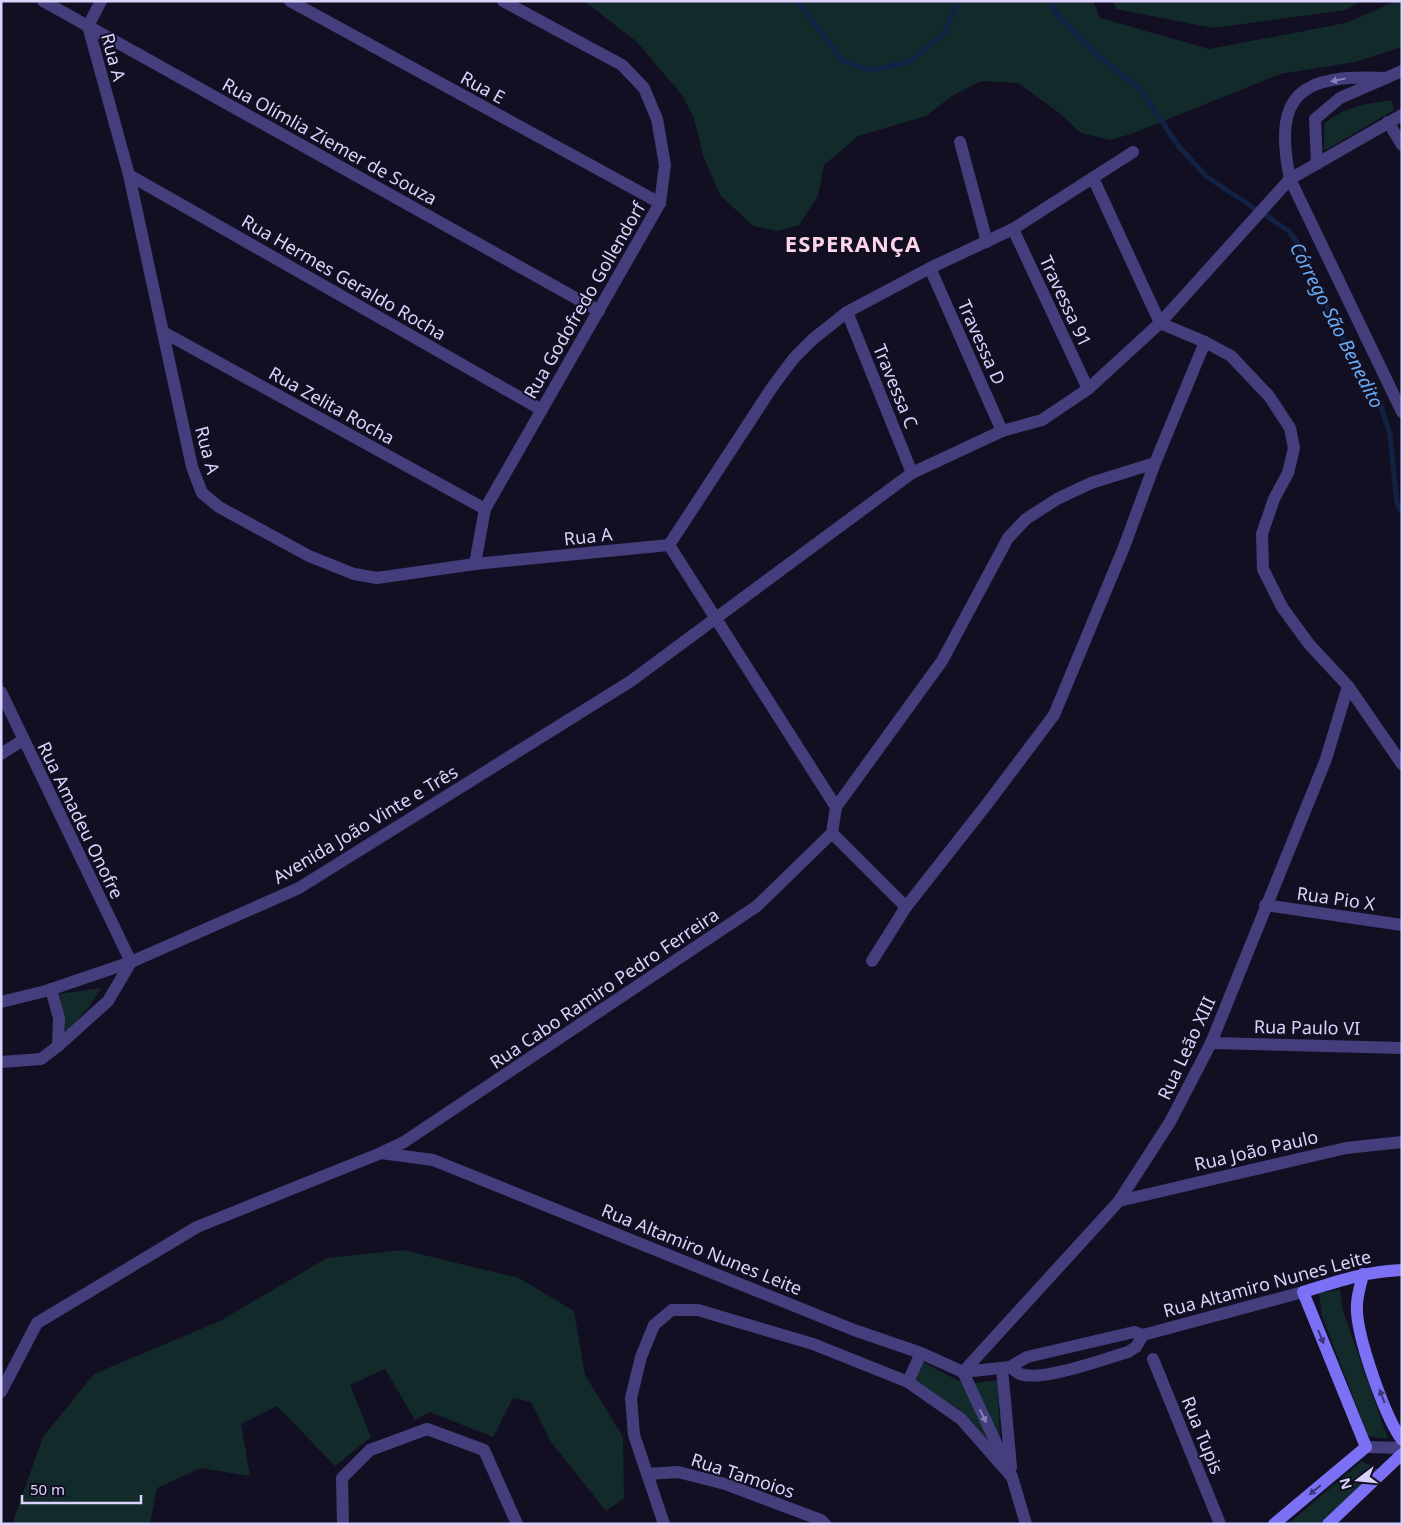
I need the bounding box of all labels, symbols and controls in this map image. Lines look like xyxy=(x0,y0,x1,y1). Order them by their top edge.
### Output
street label: Rua A xyxy=(96,30,132,84)
street label: Rua E xyxy=(457,65,509,109)
street label: Rua Olímlia Ziemer de Souza xyxy=(218,72,442,210)
one-way arrow xyxy=(1330,76,1346,84)
street label: Rua Godofredo Gollendorf xyxy=(518,197,651,403)
street label: Rua Hermes Geraldo Rocha xyxy=(238,209,450,345)
district label: ESPERANÇA xyxy=(785,228,921,258)
water label: Córrego São Benedito xyxy=(1284,238,1390,412)
street label: Travessa 91 xyxy=(1034,251,1098,351)
street label: Travessa D xyxy=(953,296,1011,388)
street label: Travessa C xyxy=(868,340,924,432)
street label: Rua Zelita Rocha xyxy=(265,361,399,449)
street label: Rua A xyxy=(190,423,226,477)
street label: Rua A xyxy=(563,521,614,550)
street label: Rua Amadeu Onofre xyxy=(33,737,129,903)
street label: Avenida João Vinte e Três xyxy=(268,759,462,889)
street label: Rua Pio X xyxy=(1295,881,1377,915)
street label: Rua Cabo Ramiro Pedro Ferreira xyxy=(485,902,723,1074)
street label: Rua Leão XIII xyxy=(1152,993,1220,1103)
street label: Rua Paulo VI xyxy=(1254,1014,1360,1040)
street label: Rua João Paulo xyxy=(1192,1124,1320,1176)
street label: Rua Altamiro Nunes Leite xyxy=(598,1198,806,1300)
street label: Rua Altamiro Nunes Leite xyxy=(1160,1244,1374,1322)
one-way arrow xyxy=(1317,1330,1325,1345)
one-way arrow xyxy=(1378,1388,1386,1403)
street label: Rua Tupis xyxy=(1177,1393,1229,1477)
one-way arrow xyxy=(980,1409,988,1423)
street label: Rua Tamoios xyxy=(688,1447,798,1503)
north arrow xyxy=(1333,1455,1383,1505)
scale bar xyxy=(22,1472,141,1504)
text: N xyxy=(1334,1476,1356,1492)
text: 50 m xyxy=(30,1479,65,1499)
one-way arrow xyxy=(1309,1484,1322,1495)

